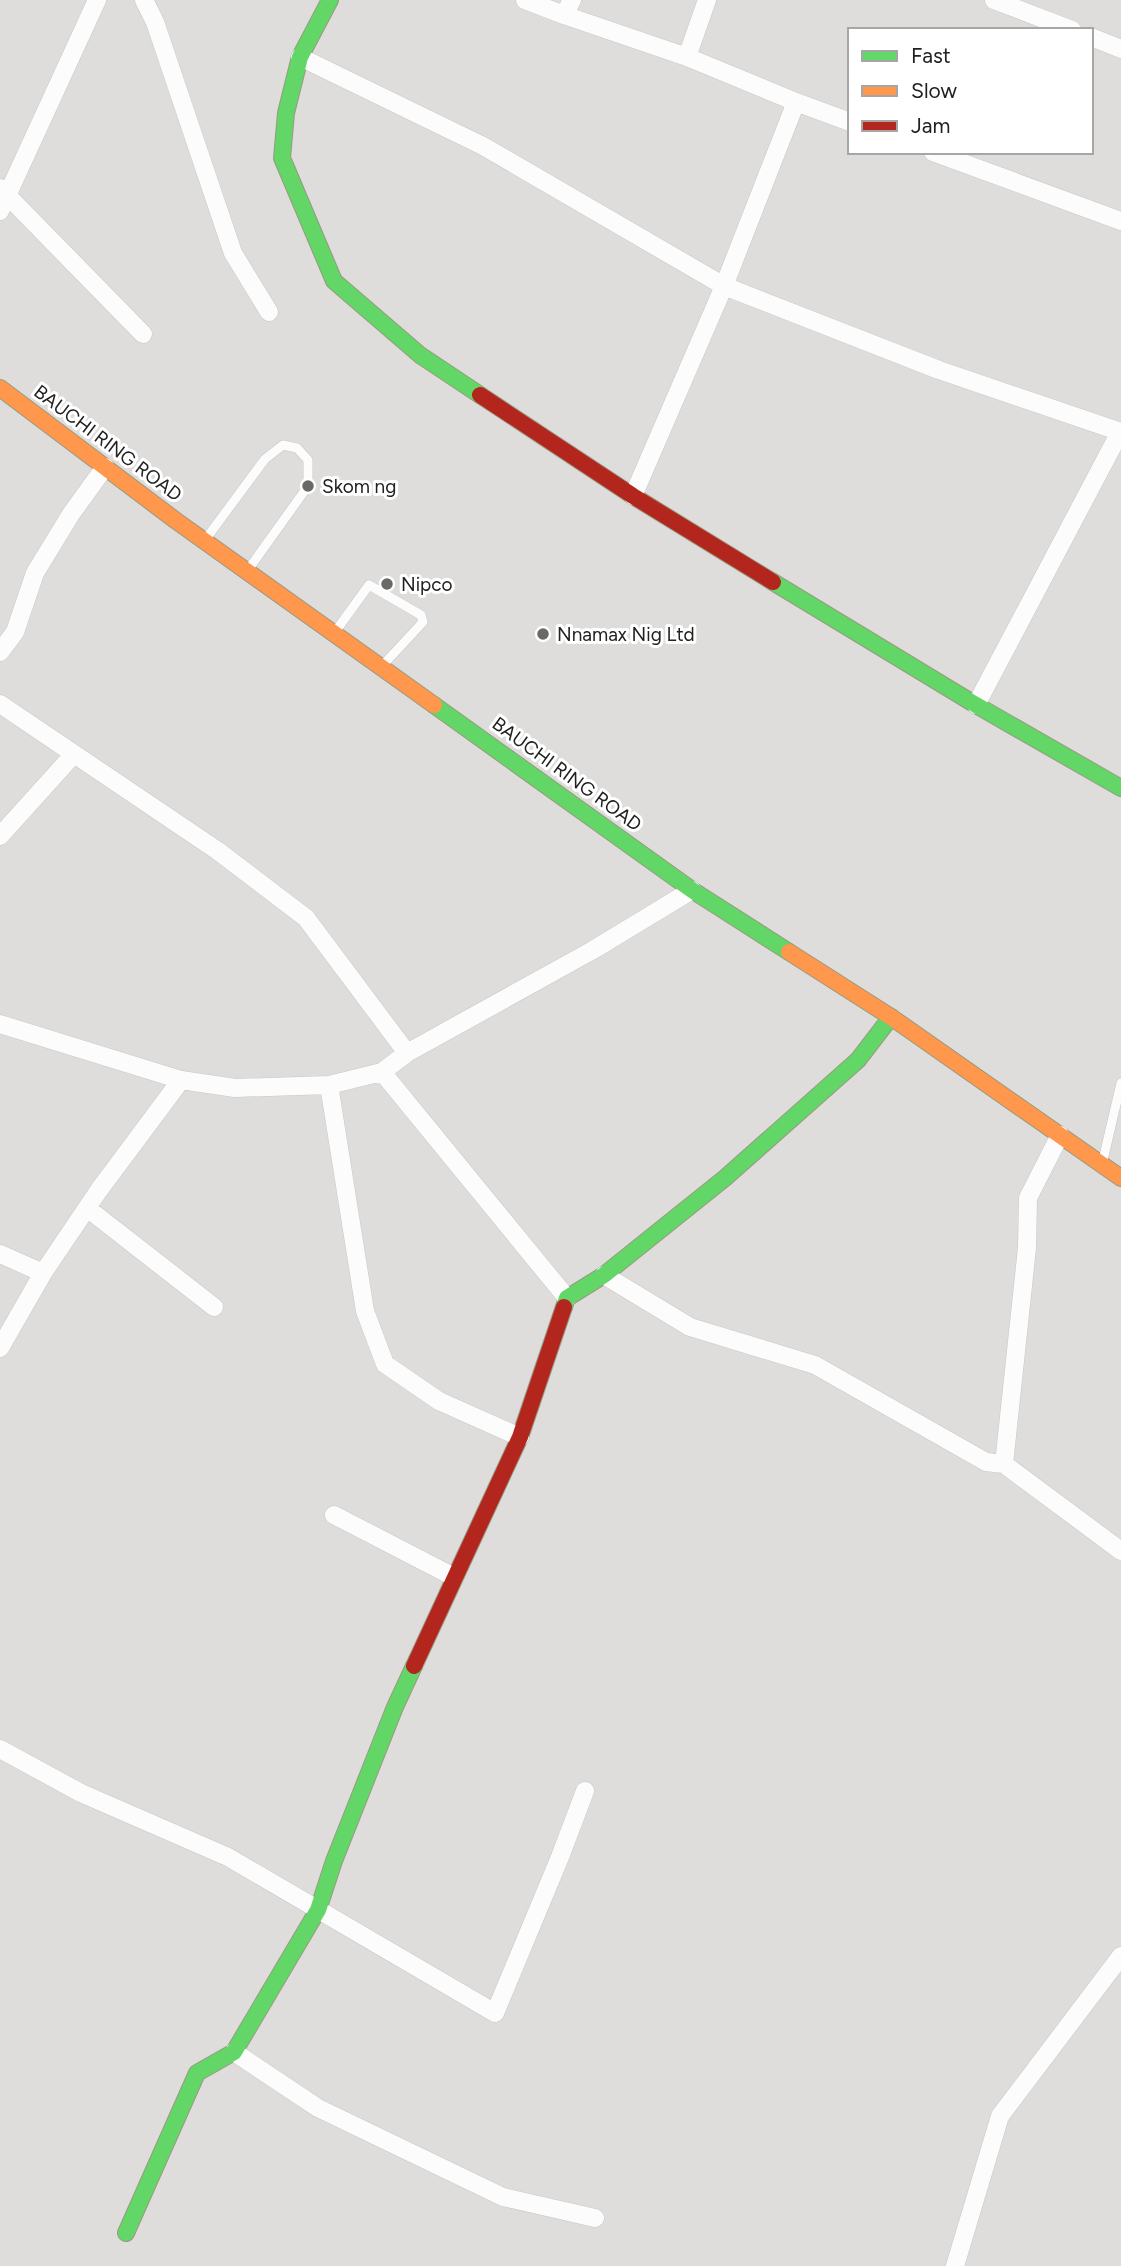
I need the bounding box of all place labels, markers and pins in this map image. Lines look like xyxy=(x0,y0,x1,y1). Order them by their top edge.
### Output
place label: Skom ng xyxy=(322,475,396,498)
marker: Skom ng xyxy=(300,478,316,494)
place label: Nipco xyxy=(401,573,453,596)
marker: Nipco xyxy=(379,576,395,592)
place label: Nnamax Nig Ltd xyxy=(557,623,695,646)
marker: Nnamax Nig Ltd xyxy=(535,626,551,642)

